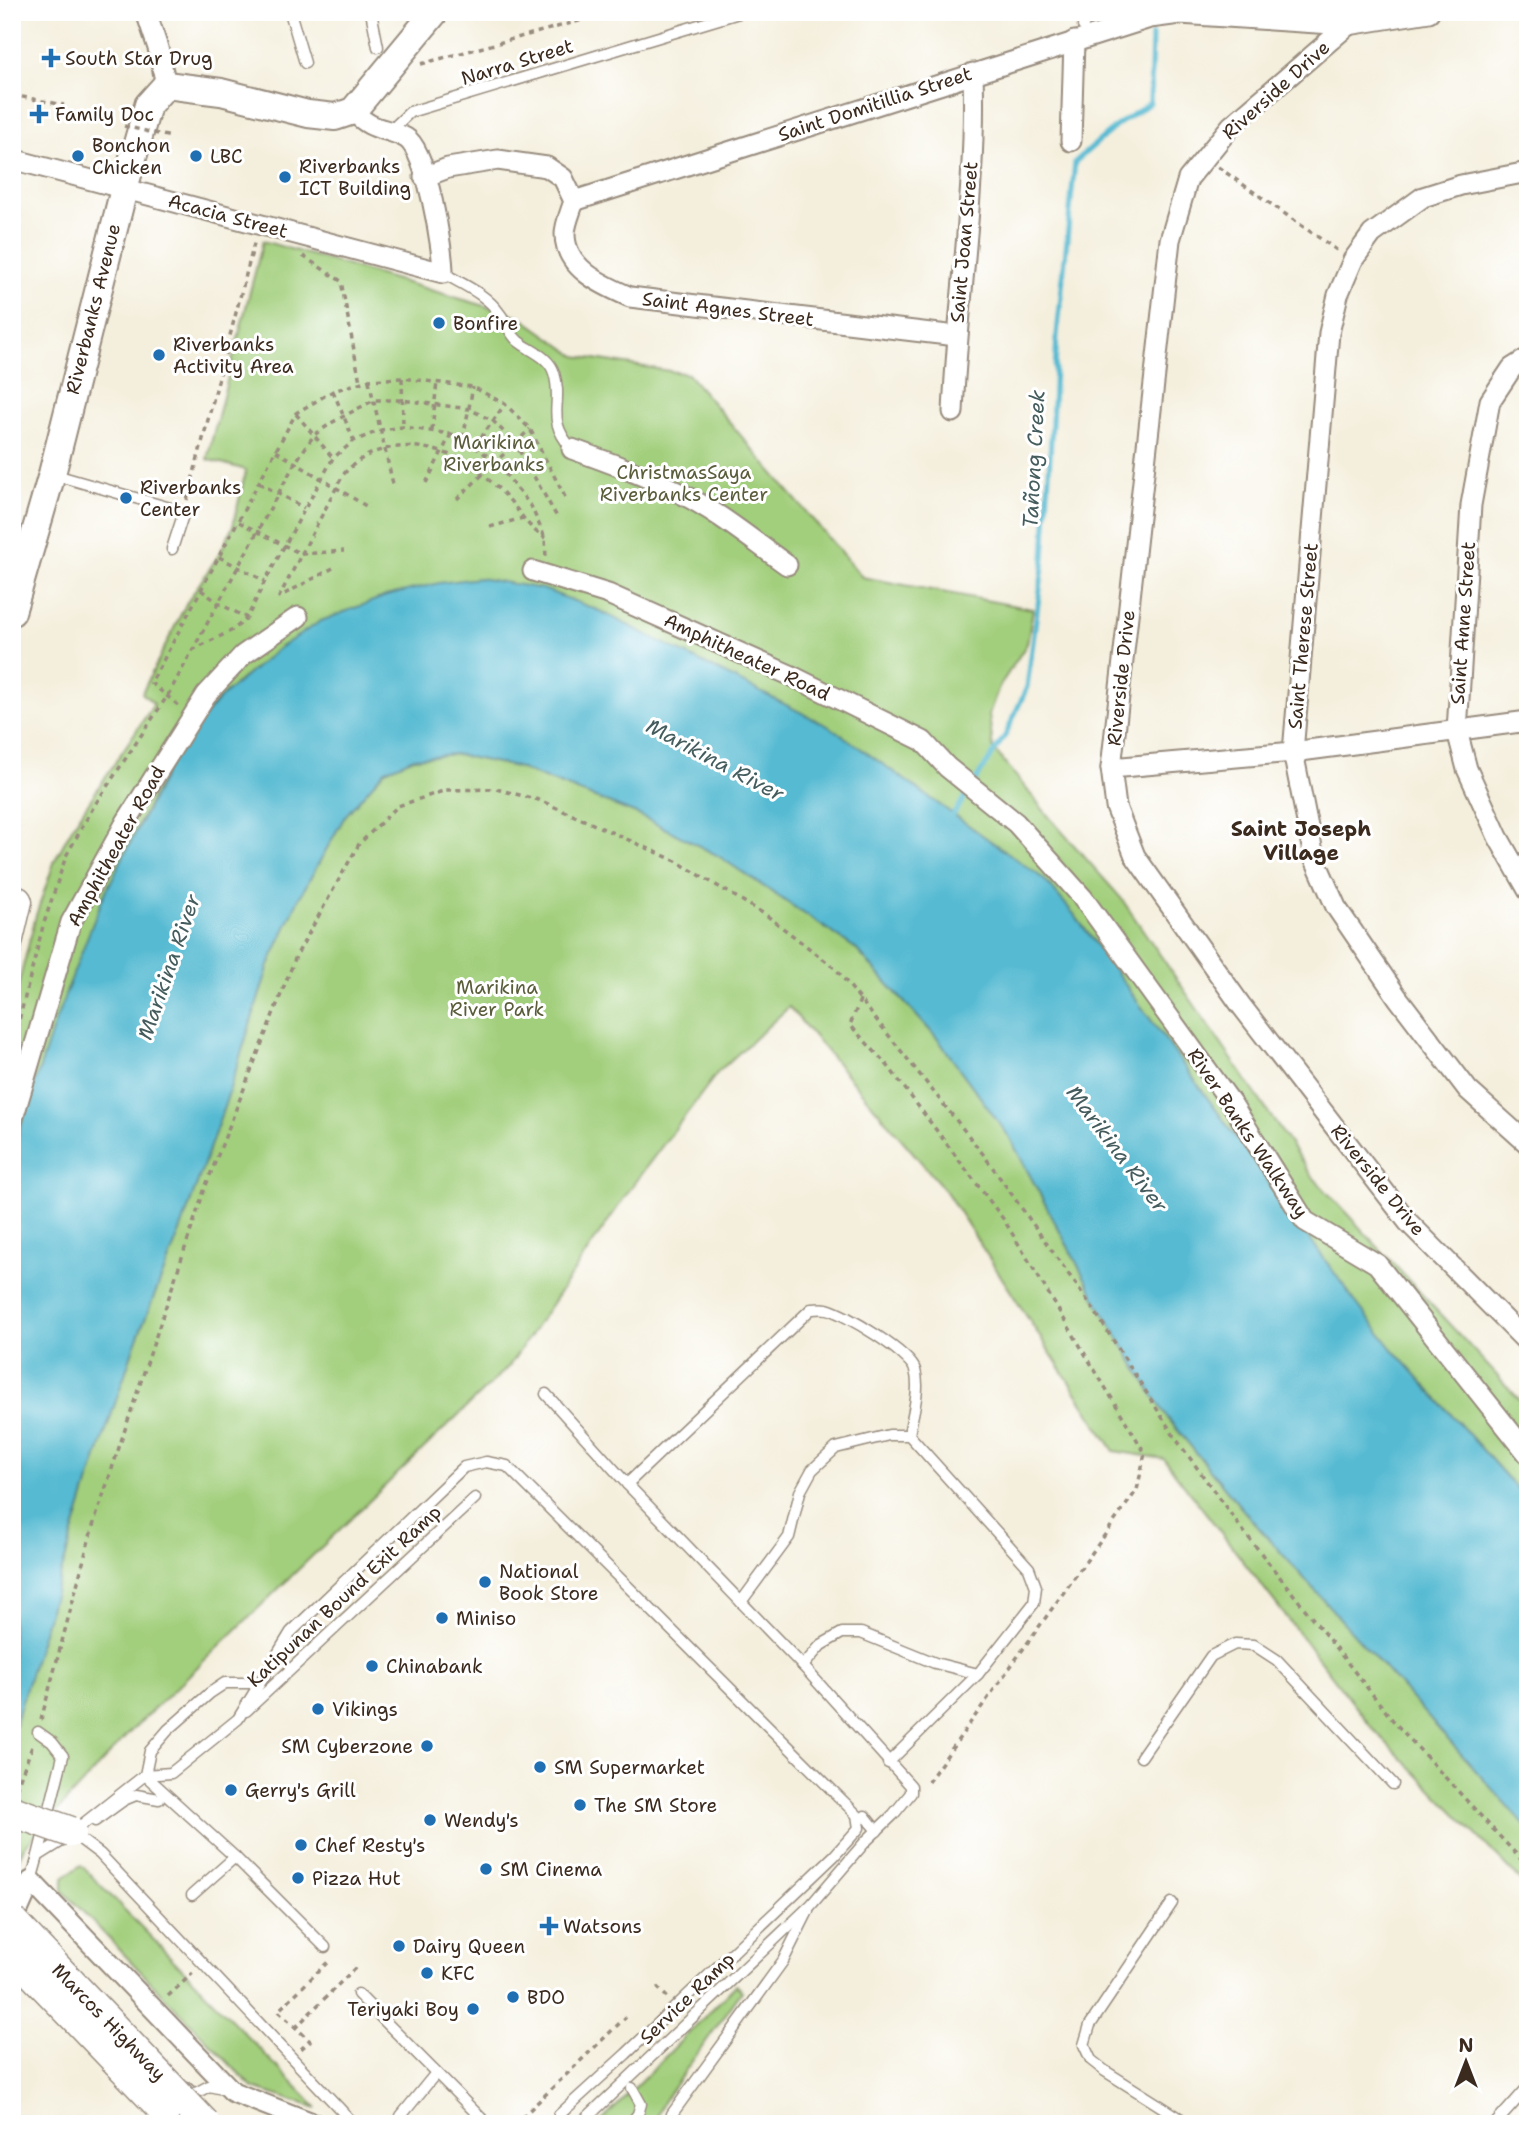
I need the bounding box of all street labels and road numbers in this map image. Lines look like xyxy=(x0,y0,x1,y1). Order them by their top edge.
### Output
street label: Narra Street xyxy=(458,33,576,91)
street label: Riverside Drive xyxy=(1217,35,1335,145)
street label: Saint Domitillia Street xyxy=(775,61,975,147)
street label: Saint Joan Street xyxy=(944,160,984,324)
street label: Acacia Street xyxy=(165,188,291,244)
street label: Riverbanks Avenue xyxy=(60,221,126,397)
street label: Saint Agnes Street xyxy=(641,286,815,332)
street label: Saint Anne Street xyxy=(1445,541,1481,705)
street label: Saint Therese Street xyxy=(1282,542,1324,730)
street label: Amphitheater Road xyxy=(660,608,834,706)
street label: Riverside Drive xyxy=(1101,609,1141,747)
street label: Amphitheater Road xyxy=(61,761,171,931)
street label: River Banks Walkway xyxy=(1182,1043,1314,1223)
street label: Riverside Drive xyxy=(1325,1119,1431,1241)
street label: Katipunan Bound Exit Ramp xyxy=(242,1499,446,1693)
street label: Service Ramp xyxy=(634,1946,740,2050)
street label: Marcos Highway xyxy=(46,1958,172,2086)

